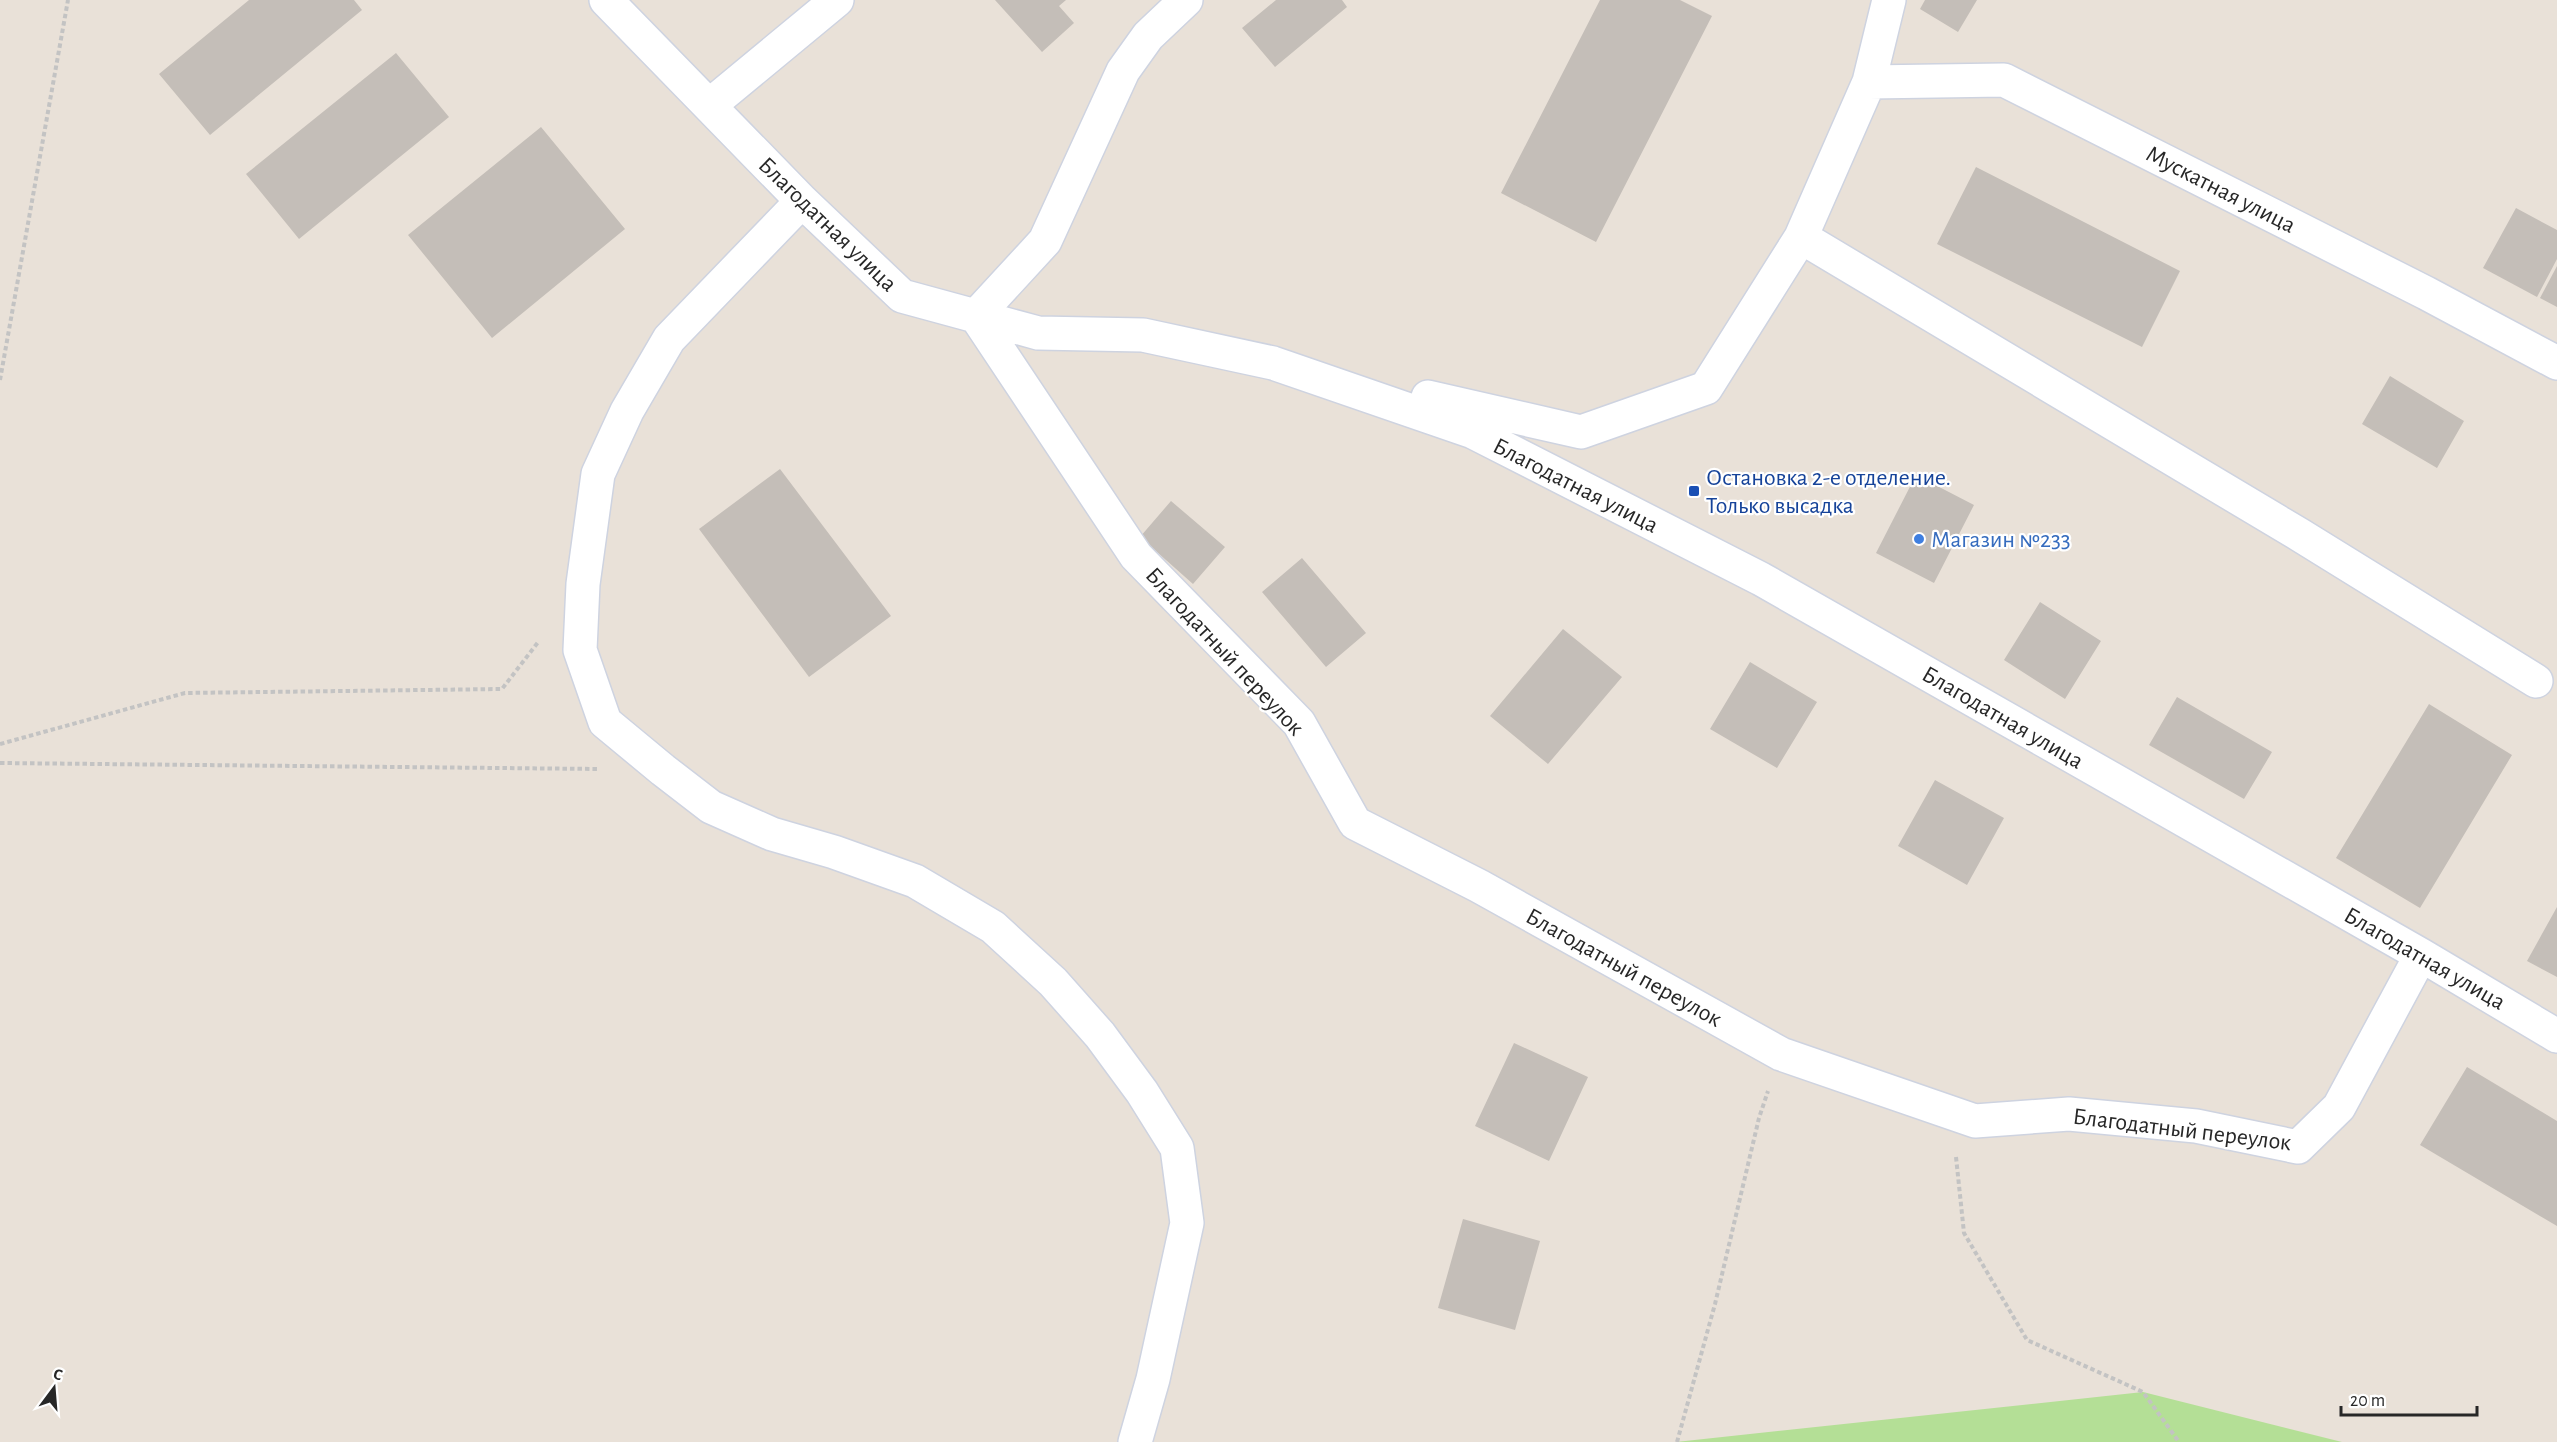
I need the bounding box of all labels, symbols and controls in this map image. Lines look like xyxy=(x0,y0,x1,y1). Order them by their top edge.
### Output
street label: Мускатная улица xyxy=(2142,142,2299,238)
street label: Благодатная улица xyxy=(754,153,901,297)
street label: Благодатная улица xyxy=(1489,434,1662,538)
place label: Остановка 2-е отделение. Только высадка xyxy=(1706,466,1951,518)
marker: Остановка 2-е отделение. Только высадка xyxy=(1687,484,1701,498)
place label: Магазин №233 xyxy=(1931,528,2071,552)
marker: Магазин №233 xyxy=(1912,532,1926,546)
street label: Благодатный переулок xyxy=(1140,563,1308,740)
street label: Благодатная улица xyxy=(1918,662,2087,774)
street label: Благодатная улица xyxy=(2340,903,2509,1015)
street label: Благодатный переулок xyxy=(1522,904,1726,1032)
street label: Благодатный переулок xyxy=(2071,1105,2292,1155)
north arrow xyxy=(24,1358,84,1418)
text: С xyxy=(51,1366,64,1383)
scale bar xyxy=(2341,1379,2478,1417)
text: 20 m xyxy=(2350,1392,2385,1410)

